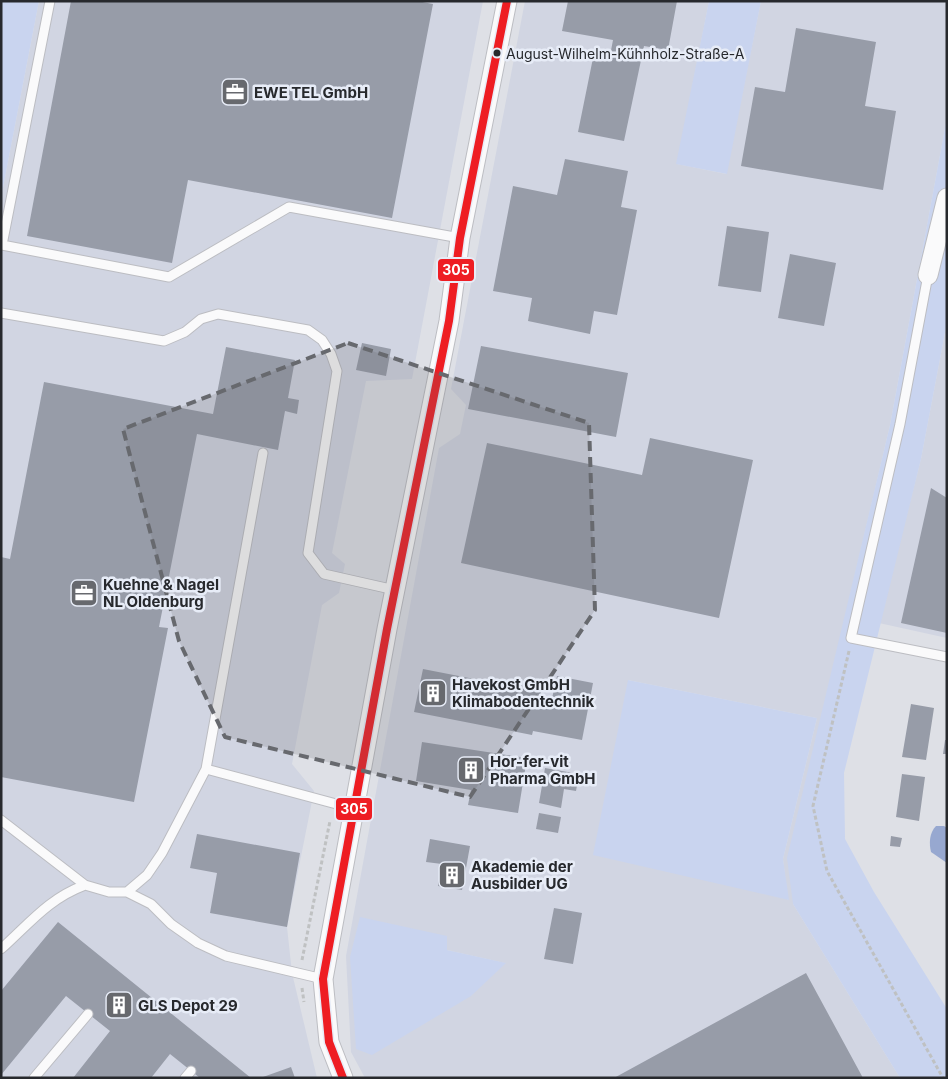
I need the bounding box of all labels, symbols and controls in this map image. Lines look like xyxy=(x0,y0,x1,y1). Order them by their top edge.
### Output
place label: August-Wilhelm-Kühnholz-Straße-A xyxy=(506,45,745,62)
marker: August-Wilhelm-Kühnholz-Straße-A xyxy=(492,48,502,58)
office icon: EWE TEL GmbH xyxy=(220,77,250,107)
place label: EWE TEL GmbH xyxy=(254,83,368,102)
line badge: 305 xyxy=(437,258,475,282)
text: 305 xyxy=(442,261,470,278)
place label: Kuehne & Nagel NL Oldenburg xyxy=(103,575,219,611)
office icon: Kuehne & Nagel NL Oldenburg xyxy=(69,578,99,608)
place label: Havekost GmbH Klimabodentechnik xyxy=(452,675,595,711)
building icon: Havekost GmbH Klimabodentechnik xyxy=(418,678,448,708)
place label: Hor-fer-vit Pharma GmbH xyxy=(490,752,596,788)
building icon: Hor-fer-vit Pharma GmbH xyxy=(456,755,486,785)
line badge: 305 xyxy=(335,797,373,821)
text: 305 xyxy=(340,800,368,817)
place label: Akademie der Ausbilder UG xyxy=(471,857,573,893)
building icon: Akademie der Ausbilder UG xyxy=(437,860,467,890)
building icon: GLS Depot 29 xyxy=(104,990,134,1020)
place label: GLS Depot 29 xyxy=(138,996,238,1015)

